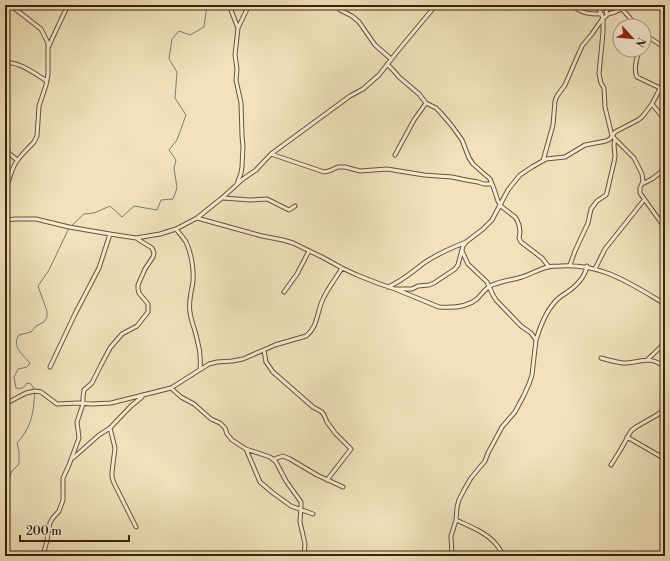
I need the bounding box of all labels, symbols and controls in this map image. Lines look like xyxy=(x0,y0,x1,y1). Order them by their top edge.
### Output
north arrow xyxy=(612,18,652,58)
text: N xyxy=(632,35,648,49)
scale bar xyxy=(20,517,129,543)
text: 200 m xyxy=(26,524,62,539)

